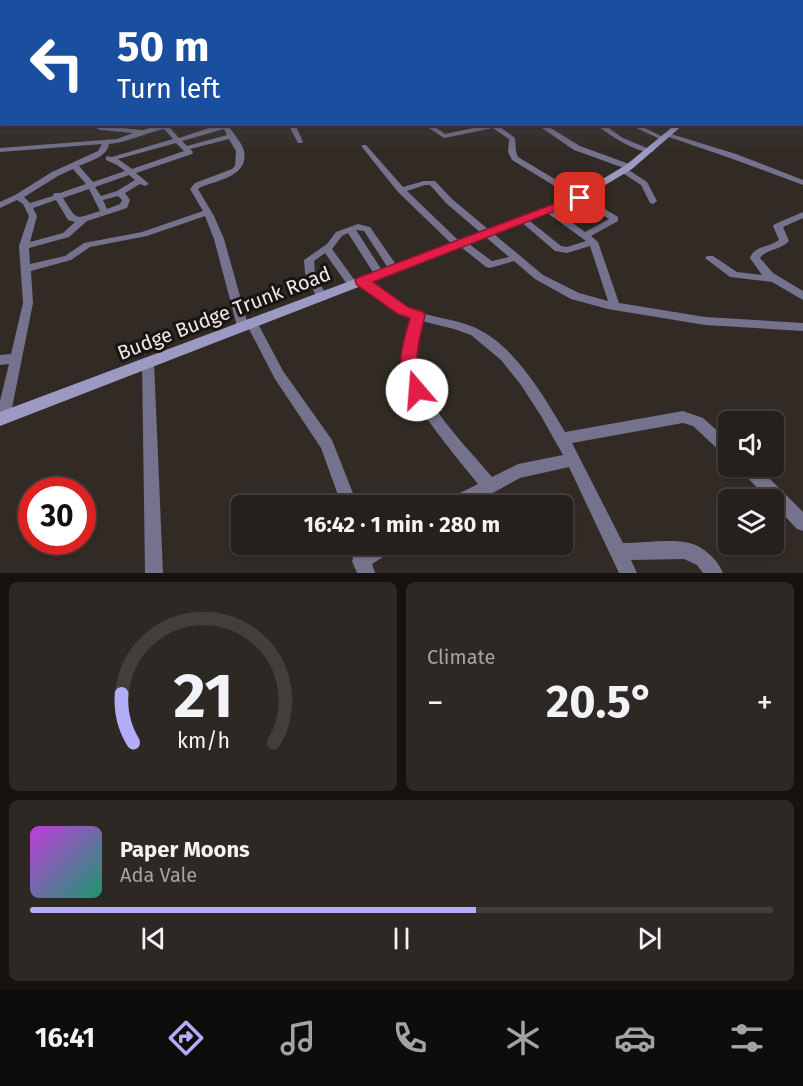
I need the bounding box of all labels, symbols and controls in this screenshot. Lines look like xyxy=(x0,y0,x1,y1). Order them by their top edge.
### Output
text: 50 m xyxy=(117,22,210,72)
icon: left xyxy=(18,24,96,102)
text: Turn left xyxy=(117,73,220,105)
pin xyxy=(554,172,605,223)
icon: arrive xyxy=(563,181,596,214)
street label: Budge Budge Trunk Road xyxy=(114,261,334,365)
position arrow xyxy=(385,358,449,422)
map controls xyxy=(718,411,784,555)
button: sound xyxy=(718,411,784,477)
speed limit sign: 30 xyxy=(18,477,96,555)
button: layers xyxy=(718,489,784,555)
text: 16:42 · 1 min · 280 m xyxy=(304,511,500,538)
text: Climate xyxy=(427,645,495,669)
text: 21 xyxy=(173,659,233,734)
text: 20.5° xyxy=(546,675,654,729)
text: − xyxy=(427,683,444,723)
text: + xyxy=(757,683,773,723)
text: km/h xyxy=(176,729,230,755)
text: Paper Moons xyxy=(120,836,250,863)
text: Ada Vale xyxy=(120,863,197,887)
icon: previous xyxy=(137,922,170,955)
icon: pause xyxy=(385,922,418,955)
icon: next xyxy=(633,922,666,955)
icon: directions xyxy=(165,1017,207,1059)
icon: music xyxy=(277,1017,319,1059)
icon: phone xyxy=(389,1017,431,1059)
icon: climate xyxy=(502,1017,544,1059)
icon: car xyxy=(614,1017,656,1059)
icon: filters xyxy=(726,1017,768,1059)
text: 16:41 xyxy=(35,1022,95,1054)

